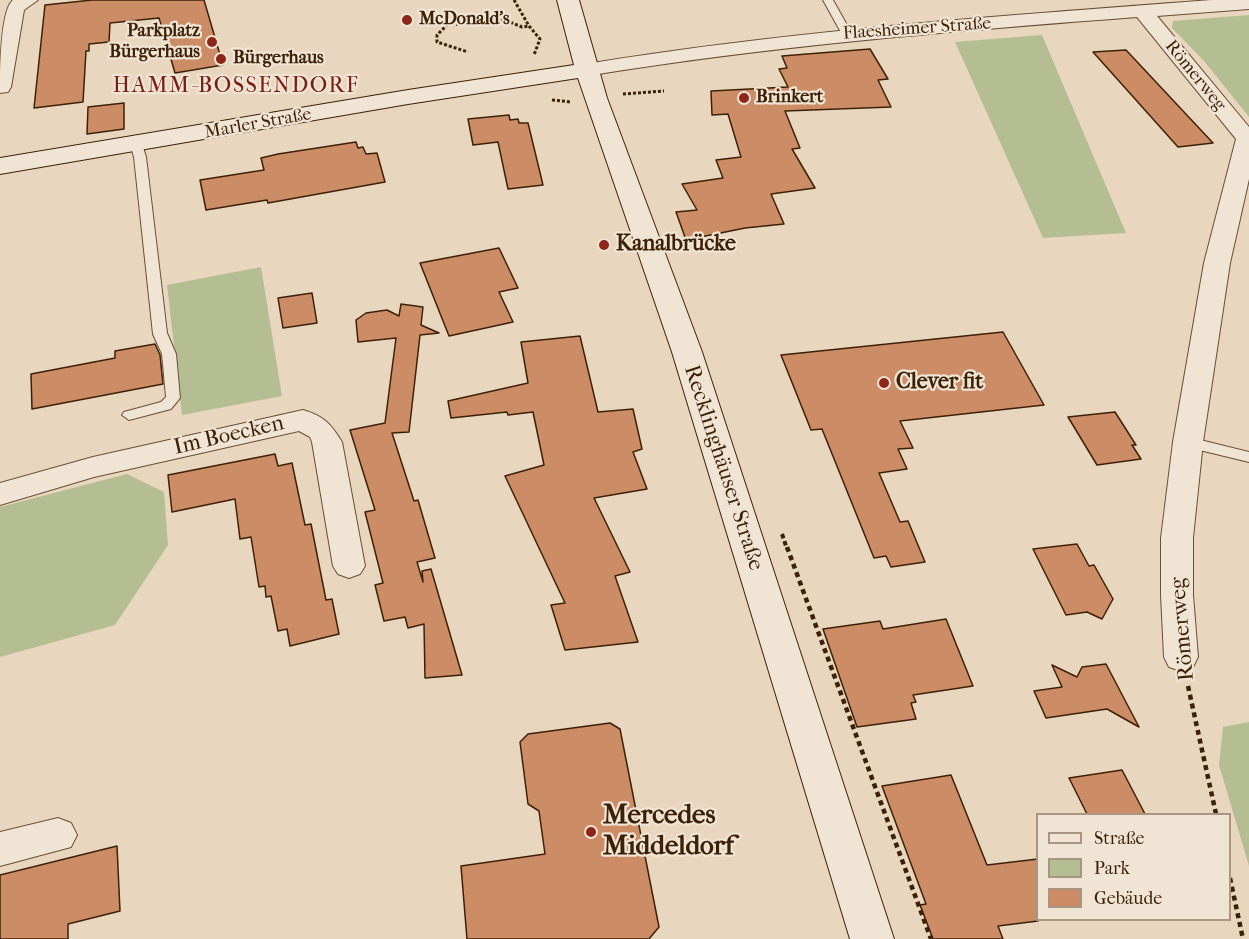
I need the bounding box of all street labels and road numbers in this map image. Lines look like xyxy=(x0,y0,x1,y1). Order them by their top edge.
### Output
street label: Flaesheimer Straße xyxy=(842,13,992,45)
street label: Römerweg xyxy=(1160,36,1230,116)
street label: Marler Straße xyxy=(203,104,313,144)
street label: Recklinghäuser Straße xyxy=(677,362,769,574)
street label: Im Boecken xyxy=(171,411,287,461)
street label: Römerweg xyxy=(1165,576,1201,682)

